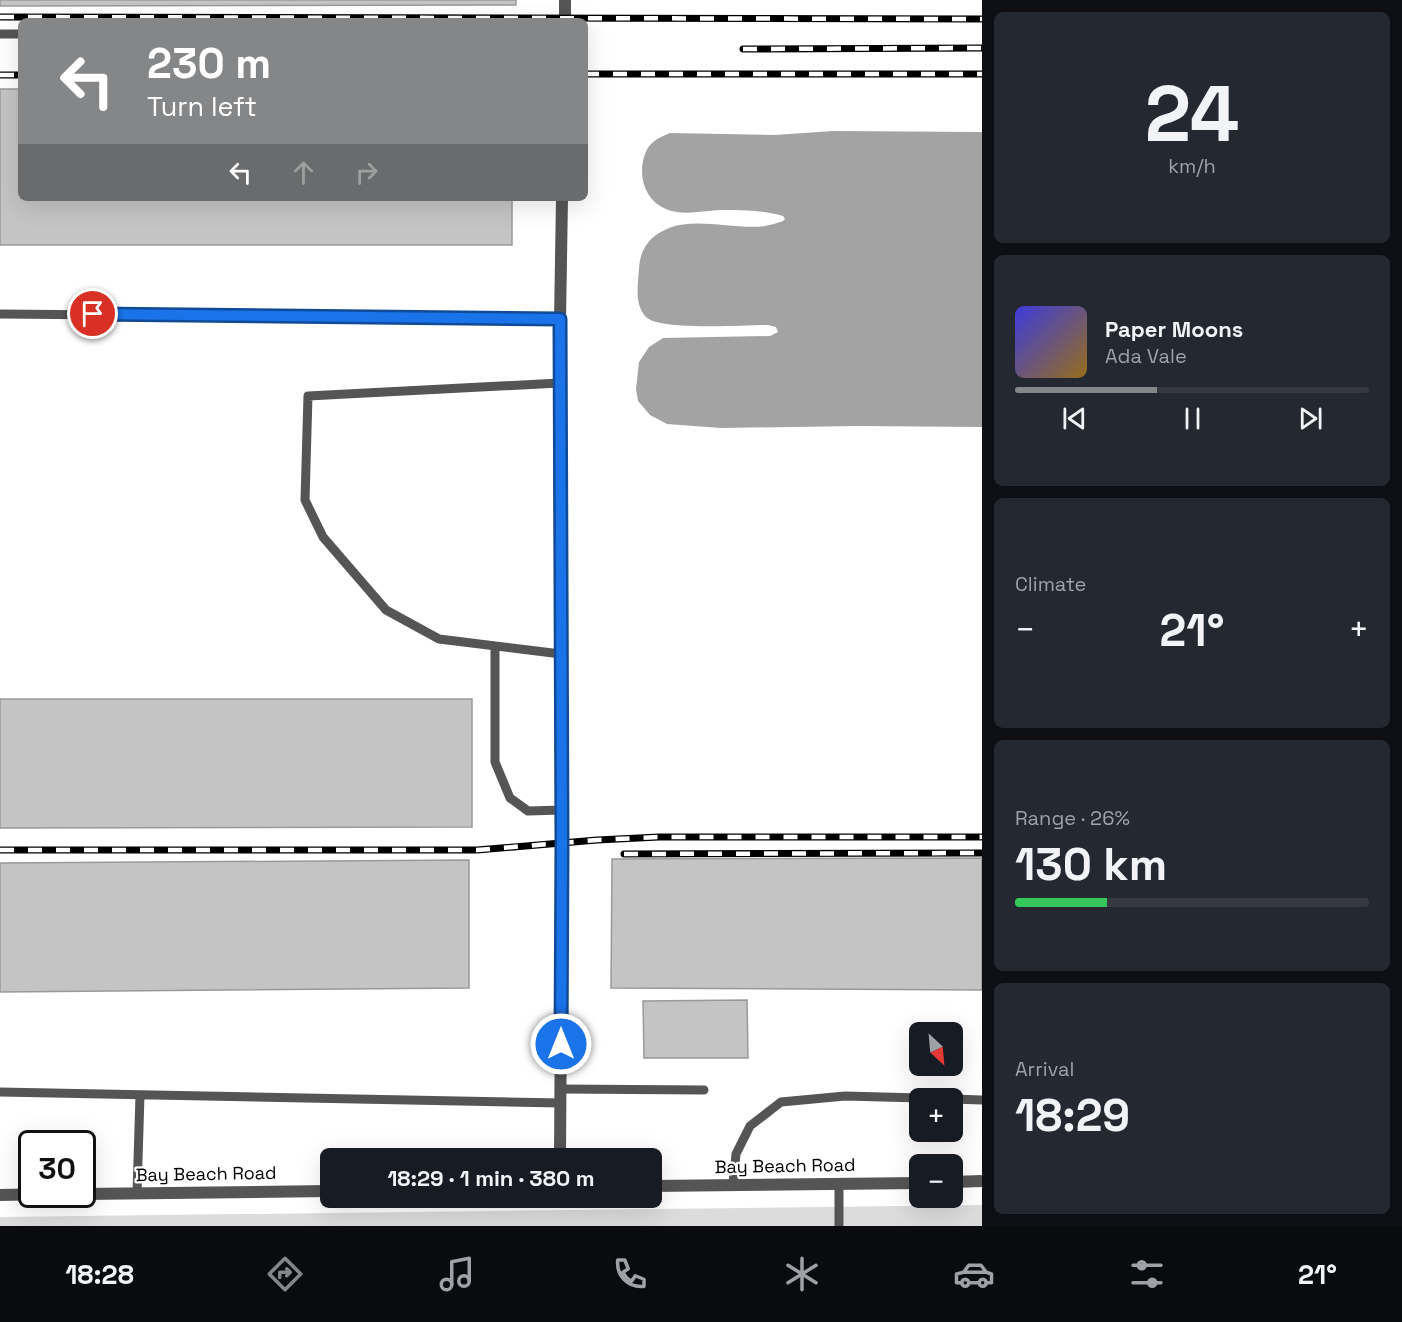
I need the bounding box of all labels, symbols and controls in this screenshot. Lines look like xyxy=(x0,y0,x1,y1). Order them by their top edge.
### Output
text: 230 m xyxy=(147,37,271,90)
icon: left xyxy=(48,42,126,120)
text: 24 xyxy=(1145,64,1239,164)
text: Turn left xyxy=(147,89,257,124)
text: km/h xyxy=(1168,153,1216,179)
icon: left xyxy=(224,156,257,189)
icon: ahead xyxy=(287,156,320,189)
icon: right xyxy=(350,156,383,189)
pin xyxy=(67,288,118,339)
icon: arrive xyxy=(76,297,109,330)
text: Paper Moons xyxy=(1105,315,1243,343)
text: Ada Vale xyxy=(1105,343,1187,369)
icon: previous xyxy=(1058,402,1091,435)
icon: pause xyxy=(1176,402,1209,435)
icon: next xyxy=(1294,402,1327,435)
text: Climate xyxy=(1015,571,1086,597)
text: 21° xyxy=(1160,602,1224,659)
text: − xyxy=(1015,609,1035,651)
text: + xyxy=(1349,609,1369,651)
text: Range · 26% xyxy=(1015,805,1130,831)
text: 130 km xyxy=(1015,836,1167,893)
position arrow xyxy=(529,1012,593,1076)
north arrow xyxy=(909,1022,963,1076)
map controls xyxy=(909,1022,963,1208)
text: Arrival xyxy=(1015,1056,1074,1082)
text: 18:29 xyxy=(1015,1087,1130,1144)
button: + xyxy=(909,1088,963,1142)
speed limit sign: 30 xyxy=(18,1130,96,1208)
street label: Bay Beach Road xyxy=(714,1153,856,1178)
button: − xyxy=(909,1154,963,1208)
street label: Bay Beach Road xyxy=(135,1161,277,1186)
text: 18:29 · 1 min · 380 m xyxy=(387,1164,595,1192)
icon: directions xyxy=(264,1253,306,1295)
icon: music xyxy=(436,1253,478,1295)
icon: phone xyxy=(609,1253,651,1295)
icon: climate xyxy=(781,1253,823,1295)
icon: car xyxy=(953,1253,995,1295)
icon: filters xyxy=(1126,1253,1168,1295)
text: 18:28 xyxy=(65,1257,134,1292)
text: 21° xyxy=(1298,1257,1337,1292)

